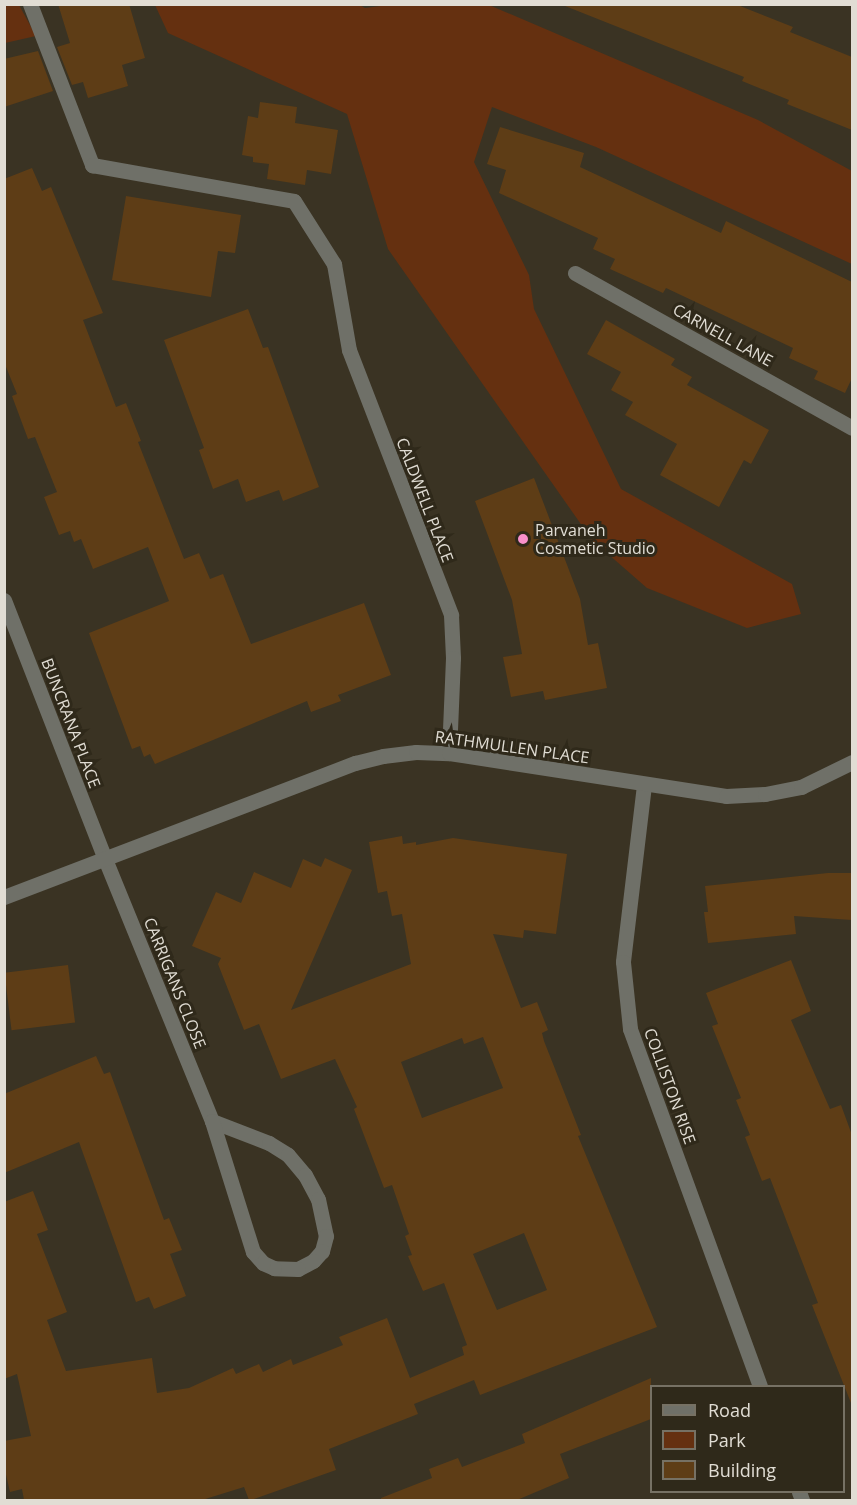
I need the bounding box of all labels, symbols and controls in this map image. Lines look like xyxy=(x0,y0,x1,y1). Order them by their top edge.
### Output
street label: CARNELL LANE xyxy=(670,300,776,370)
street label: CALDWELL PLACE xyxy=(392,435,458,565)
place label: Parvaneh Cosmetic Studio xyxy=(535,520,655,558)
marker: Parvaneh Cosmetic Studio xyxy=(516,532,530,546)
street label: BUNCRANA PLACE xyxy=(37,655,105,791)
street label: RATHMULLEN PLACE xyxy=(434,727,590,767)
street label: CARRIGANS CLOSE xyxy=(140,915,210,1051)
street label: COLLISTON RISE xyxy=(640,1025,700,1147)
legend xyxy=(650,1385,845,1493)
text: Road xyxy=(708,1398,751,1422)
text: Park xyxy=(708,1428,746,1452)
text: Building xyxy=(708,1458,776,1482)

